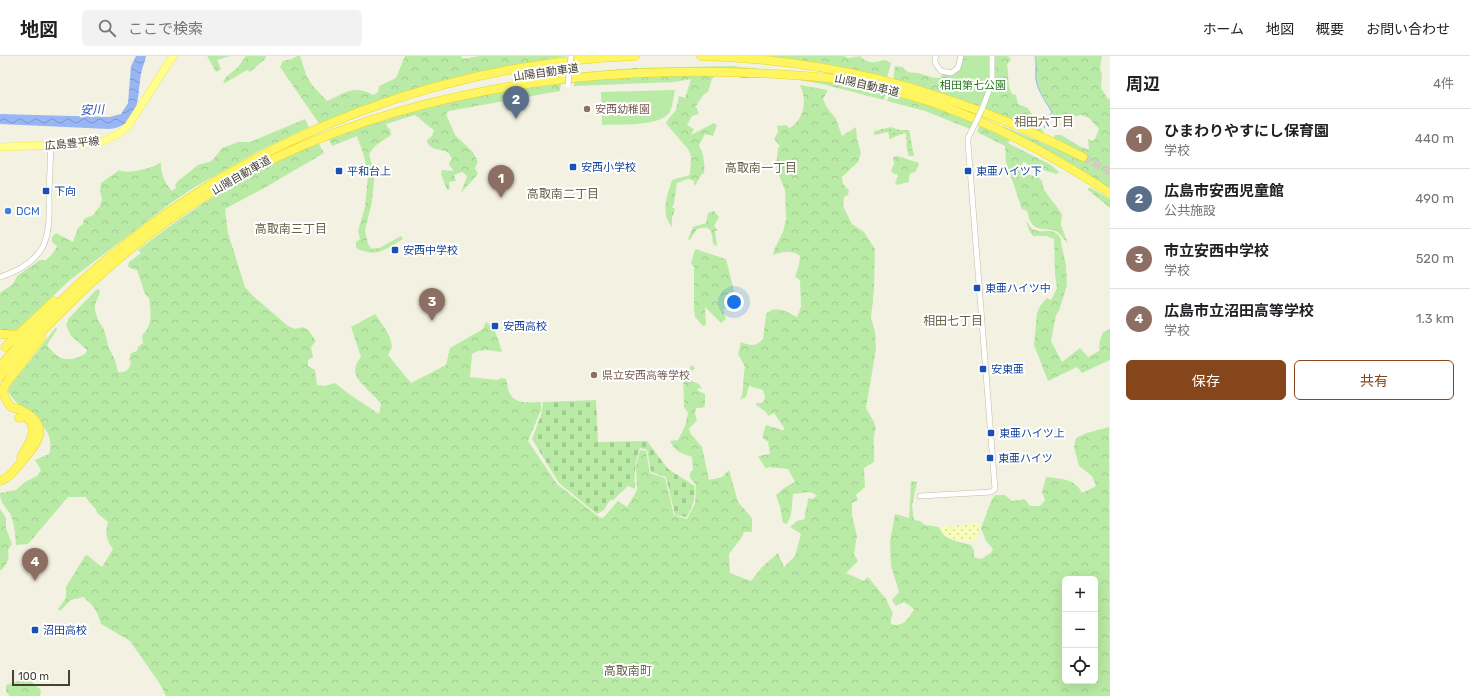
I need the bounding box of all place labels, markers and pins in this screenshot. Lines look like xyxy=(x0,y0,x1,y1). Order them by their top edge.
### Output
pin: 2 xyxy=(503,86,529,119)
place label: 安西幼稚園 xyxy=(595,103,650,116)
marker: 安西幼稚園 xyxy=(582,104,592,114)
place label: 安西小学校 xyxy=(581,161,636,174)
marker: 安西小学校 xyxy=(568,162,578,172)
place label: 平和台上 xyxy=(347,165,391,178)
pin: 1 xyxy=(488,165,514,198)
place label: 東亜ハイツ下 xyxy=(976,165,1042,178)
marker: 平和台上 xyxy=(334,166,344,176)
marker: 東亜ハイツ下 xyxy=(963,166,973,176)
place label: 下向 xyxy=(54,185,76,198)
marker: 下向 xyxy=(41,186,51,196)
place label: DCM xyxy=(16,205,40,218)
marker: DCM xyxy=(3,206,13,216)
place label: 安西中学校 xyxy=(403,244,458,257)
marker: 安西中学校 xyxy=(390,245,400,255)
place label: 東亜ハイツ中 xyxy=(985,282,1051,295)
marker: 東亜ハイツ中 xyxy=(972,283,982,293)
pin: 3 xyxy=(419,288,445,321)
place label: 安西高校 xyxy=(503,320,547,333)
marker: 安西高校 xyxy=(490,321,500,331)
place label: 安東亜 xyxy=(991,363,1024,376)
marker: 安東亜 xyxy=(978,364,988,374)
place label: 県立安西高等学校 xyxy=(602,369,690,382)
marker: 県立安西高等学校 xyxy=(589,370,599,380)
place label: 東亜ハイツ上 xyxy=(999,427,1065,440)
marker: 東亜ハイツ上 xyxy=(986,428,996,438)
place label: 東亜ハイツ xyxy=(998,452,1053,465)
marker: 東亜ハイツ xyxy=(985,453,995,463)
pin: 4 xyxy=(22,548,48,581)
place label: 沼田高校 xyxy=(43,624,87,637)
marker: 沼田高校 xyxy=(30,625,40,635)

